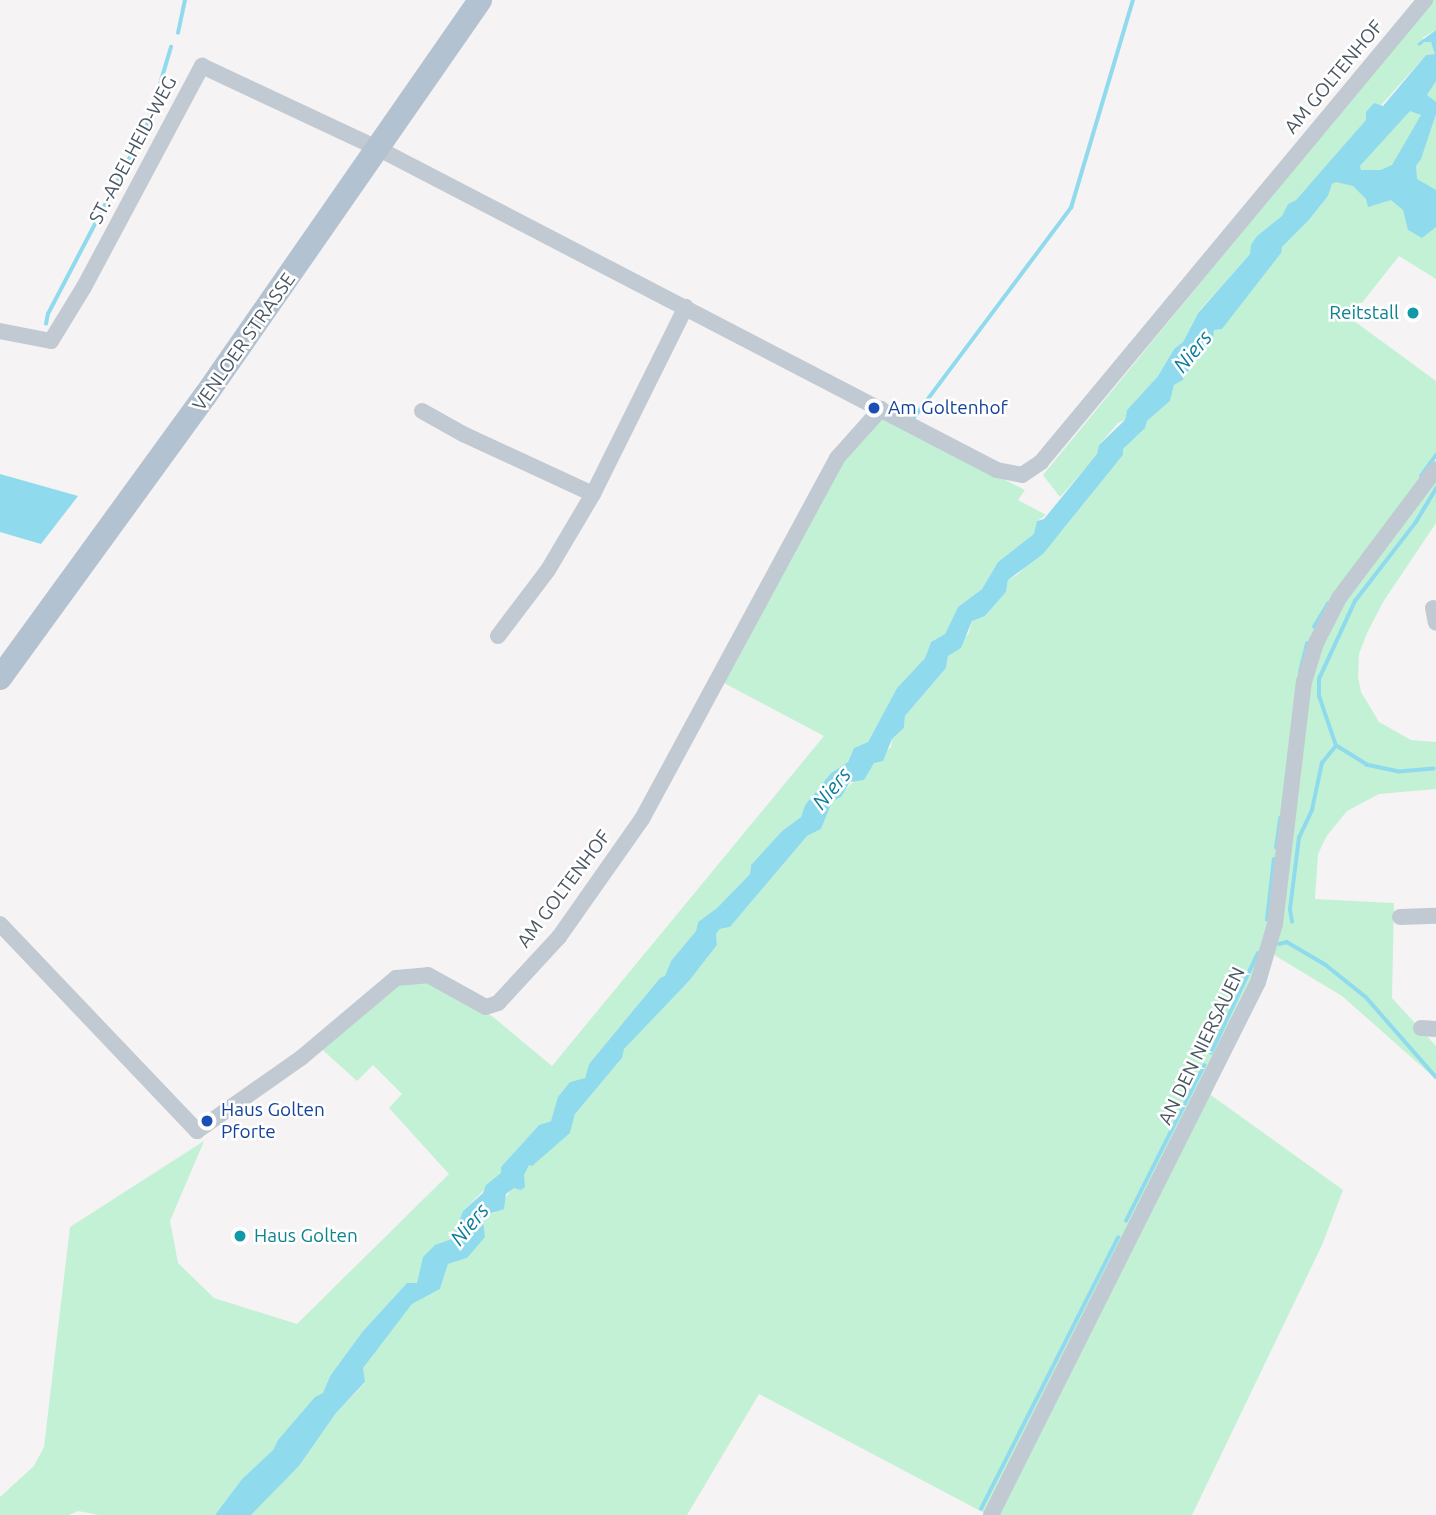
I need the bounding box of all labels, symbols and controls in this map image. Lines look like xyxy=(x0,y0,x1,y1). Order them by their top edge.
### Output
street label: AM GOLTENHOF xyxy=(1280,16,1388,138)
street label: ST.-ADELHEID-WEG xyxy=(84,72,182,228)
street label: VENLOER STRASSE xyxy=(188,269,300,415)
place label: Reitstall xyxy=(1329,302,1399,324)
marker: Reitstall xyxy=(1405,305,1421,321)
water label: Niers xyxy=(1167,325,1217,377)
place label: Am Goltenhof xyxy=(888,397,1008,419)
marker: Am Goltenhof xyxy=(866,400,882,416)
water label: Niers xyxy=(806,762,856,814)
street label: AM GOLTENHOF xyxy=(512,826,616,952)
street label: AN DEN NIERSAUEN xyxy=(1154,963,1250,1129)
place label: Haus Golten Pforte xyxy=(221,1099,325,1143)
marker: Haus Golten Pforte xyxy=(199,1113,215,1129)
water label: Niers xyxy=(444,1198,494,1250)
place label: Haus Golten xyxy=(254,1225,358,1247)
marker: Haus Golten xyxy=(232,1228,248,1244)

